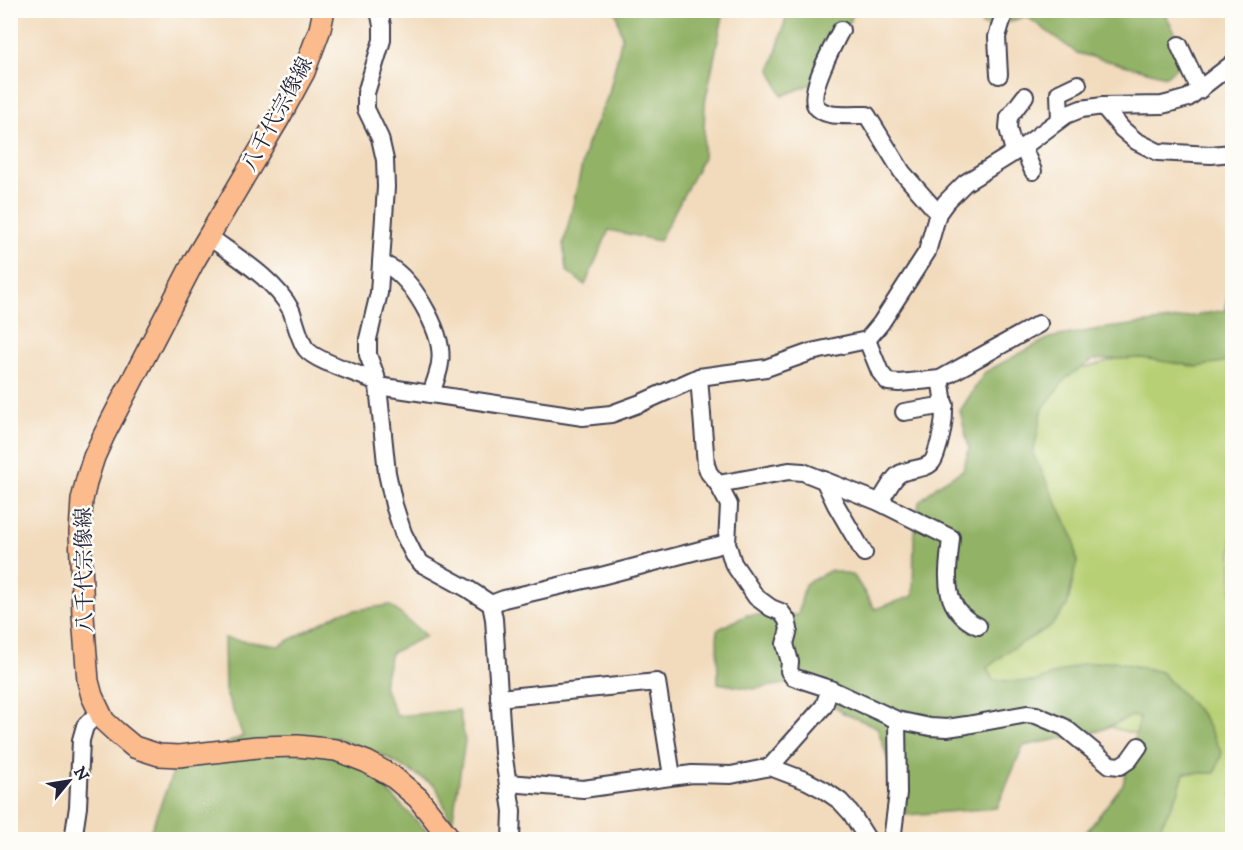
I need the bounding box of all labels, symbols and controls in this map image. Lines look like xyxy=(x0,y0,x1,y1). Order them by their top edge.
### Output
street label: 八千代宗像線 xyxy=(237,53,319,176)
street label: 八千代宗像線 xyxy=(71,507,99,633)
north arrow xyxy=(39,751,99,811)
text: N xyxy=(69,763,93,785)

